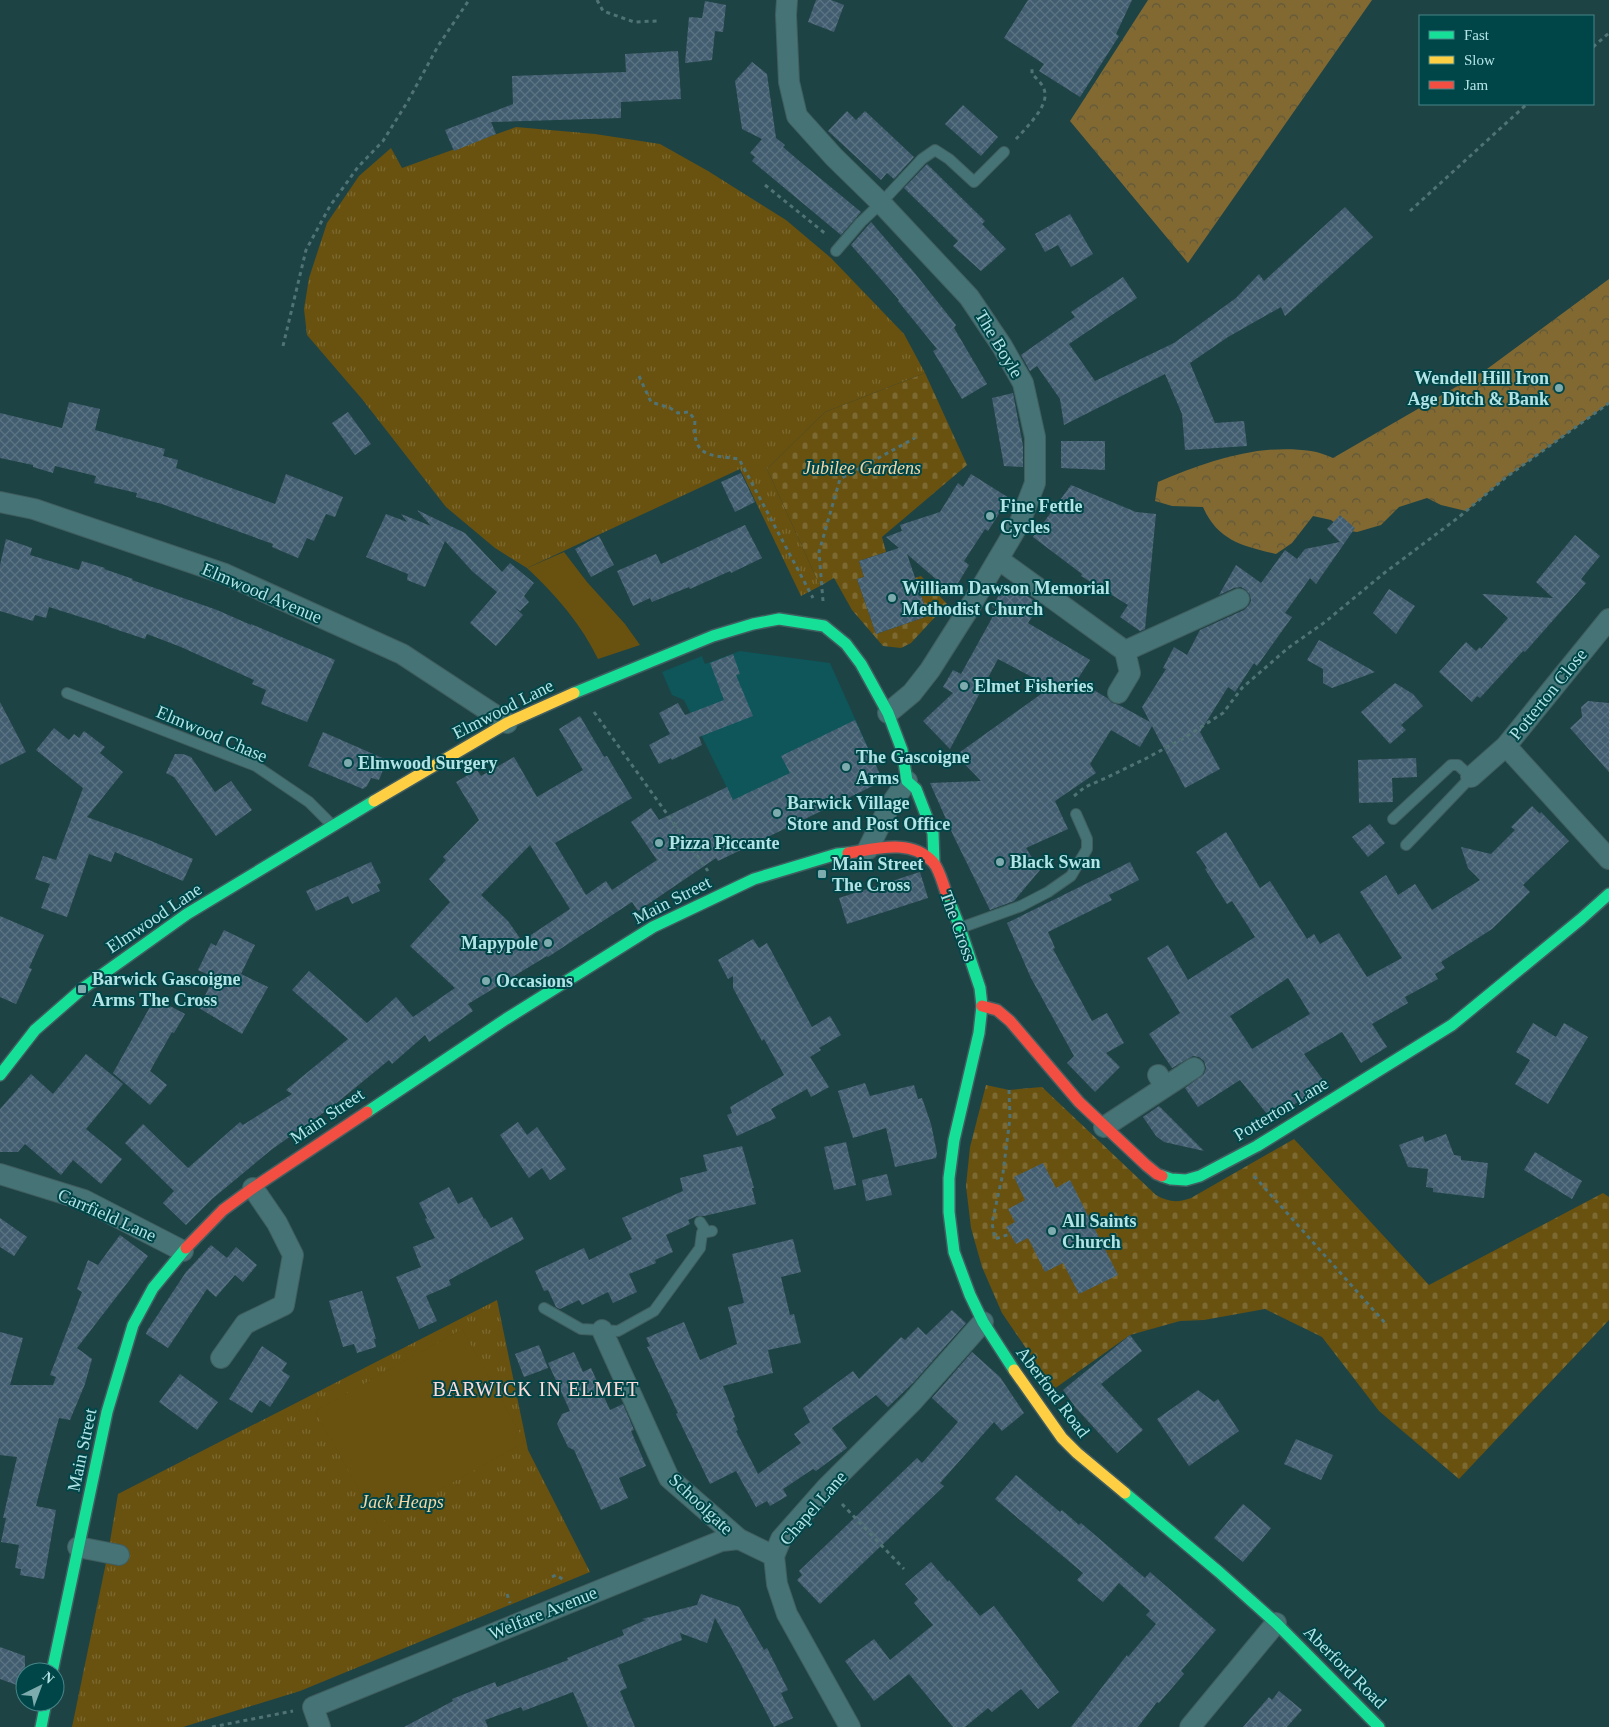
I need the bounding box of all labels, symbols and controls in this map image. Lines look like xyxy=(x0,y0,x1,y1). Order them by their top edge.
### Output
legend xyxy=(1419,15,1594,105)
text: Fast xyxy=(1464,27,1490,43)
text: Slow xyxy=(1464,52,1495,68)
text: Jam xyxy=(1464,77,1488,93)
street label: The Boyle xyxy=(971,306,1027,382)
place label: Wendell Hill Iron Age Ditch & Bank xyxy=(1407,368,1549,409)
marker: Wendell Hill Iron Age Ditch & Bank xyxy=(1553,382,1565,394)
park label: Jubilee Gardens xyxy=(803,458,921,478)
place label: Fine Fettle Cycles xyxy=(1000,496,1082,537)
marker: Fine Fettle Cycles xyxy=(984,510,996,522)
street label: Elmwood Avenue xyxy=(199,559,325,627)
place label: William Dawson Memorial Methodist Church xyxy=(902,578,1110,619)
marker: William Dawson Memorial Methodist Church xyxy=(886,592,898,604)
street label: Potterton Close xyxy=(1505,644,1591,744)
street label: Elmwood Lane xyxy=(449,675,557,743)
place label: Elmet Fisheries xyxy=(974,676,1093,696)
marker: Elmet Fisheries xyxy=(958,680,970,692)
street label: Elmwood Chase xyxy=(154,702,270,766)
place label: The Gascoigne Arms xyxy=(856,747,970,788)
place label: Elmwood Surgery xyxy=(358,753,498,773)
marker: Elmwood Surgery xyxy=(342,757,354,769)
marker: The Gascoigne Arms xyxy=(840,761,852,773)
place label: Barwick Village Store and Post Office xyxy=(787,793,950,834)
marker: Barwick Village Store and Post Office xyxy=(771,807,783,819)
place label: Pizza Piccante xyxy=(669,833,779,853)
marker: Pizza Piccante xyxy=(653,837,665,849)
place label: Black Swan xyxy=(1010,852,1101,872)
place label: Main Street The Cross xyxy=(832,854,923,895)
marker: Black Swan xyxy=(994,856,1006,868)
marker: Main Street The Cross xyxy=(816,868,828,880)
street label: Main Street xyxy=(630,872,714,928)
street label: Elmwood Lane xyxy=(103,879,205,957)
street label: The Cross xyxy=(936,888,980,964)
place label: Mapypole xyxy=(461,933,538,953)
marker: Mapypole xyxy=(542,937,554,949)
place label: Barwick Gascoigne Arms The Cross xyxy=(92,969,241,1010)
place label: Occasions xyxy=(496,971,573,991)
marker: Occasions xyxy=(480,975,492,987)
marker: Barwick Gascoigne Arms The Cross xyxy=(76,983,88,995)
street label: Potterton Lane xyxy=(1230,1073,1332,1145)
street label: Main Street xyxy=(286,1084,368,1148)
street label: Carrfield Lane xyxy=(55,1184,159,1246)
place label: All Saints Church xyxy=(1062,1211,1137,1252)
marker: All Saints Church xyxy=(1046,1225,1058,1237)
street label: Aberford Road xyxy=(1012,1343,1094,1441)
district label: BARWICK IN ELMET xyxy=(432,1378,640,1400)
street label: Main Street xyxy=(63,1407,101,1493)
street label: Chapel Lane xyxy=(775,1467,851,1549)
street label: Schoolgate xyxy=(665,1469,737,1539)
park label: Jack Heaps xyxy=(360,1492,444,1512)
street label: Welfare Avenue xyxy=(486,1582,600,1644)
street label: Aberford Road xyxy=(1300,1622,1390,1712)
north arrow xyxy=(15,1662,65,1712)
text: N xyxy=(40,1669,57,1687)

